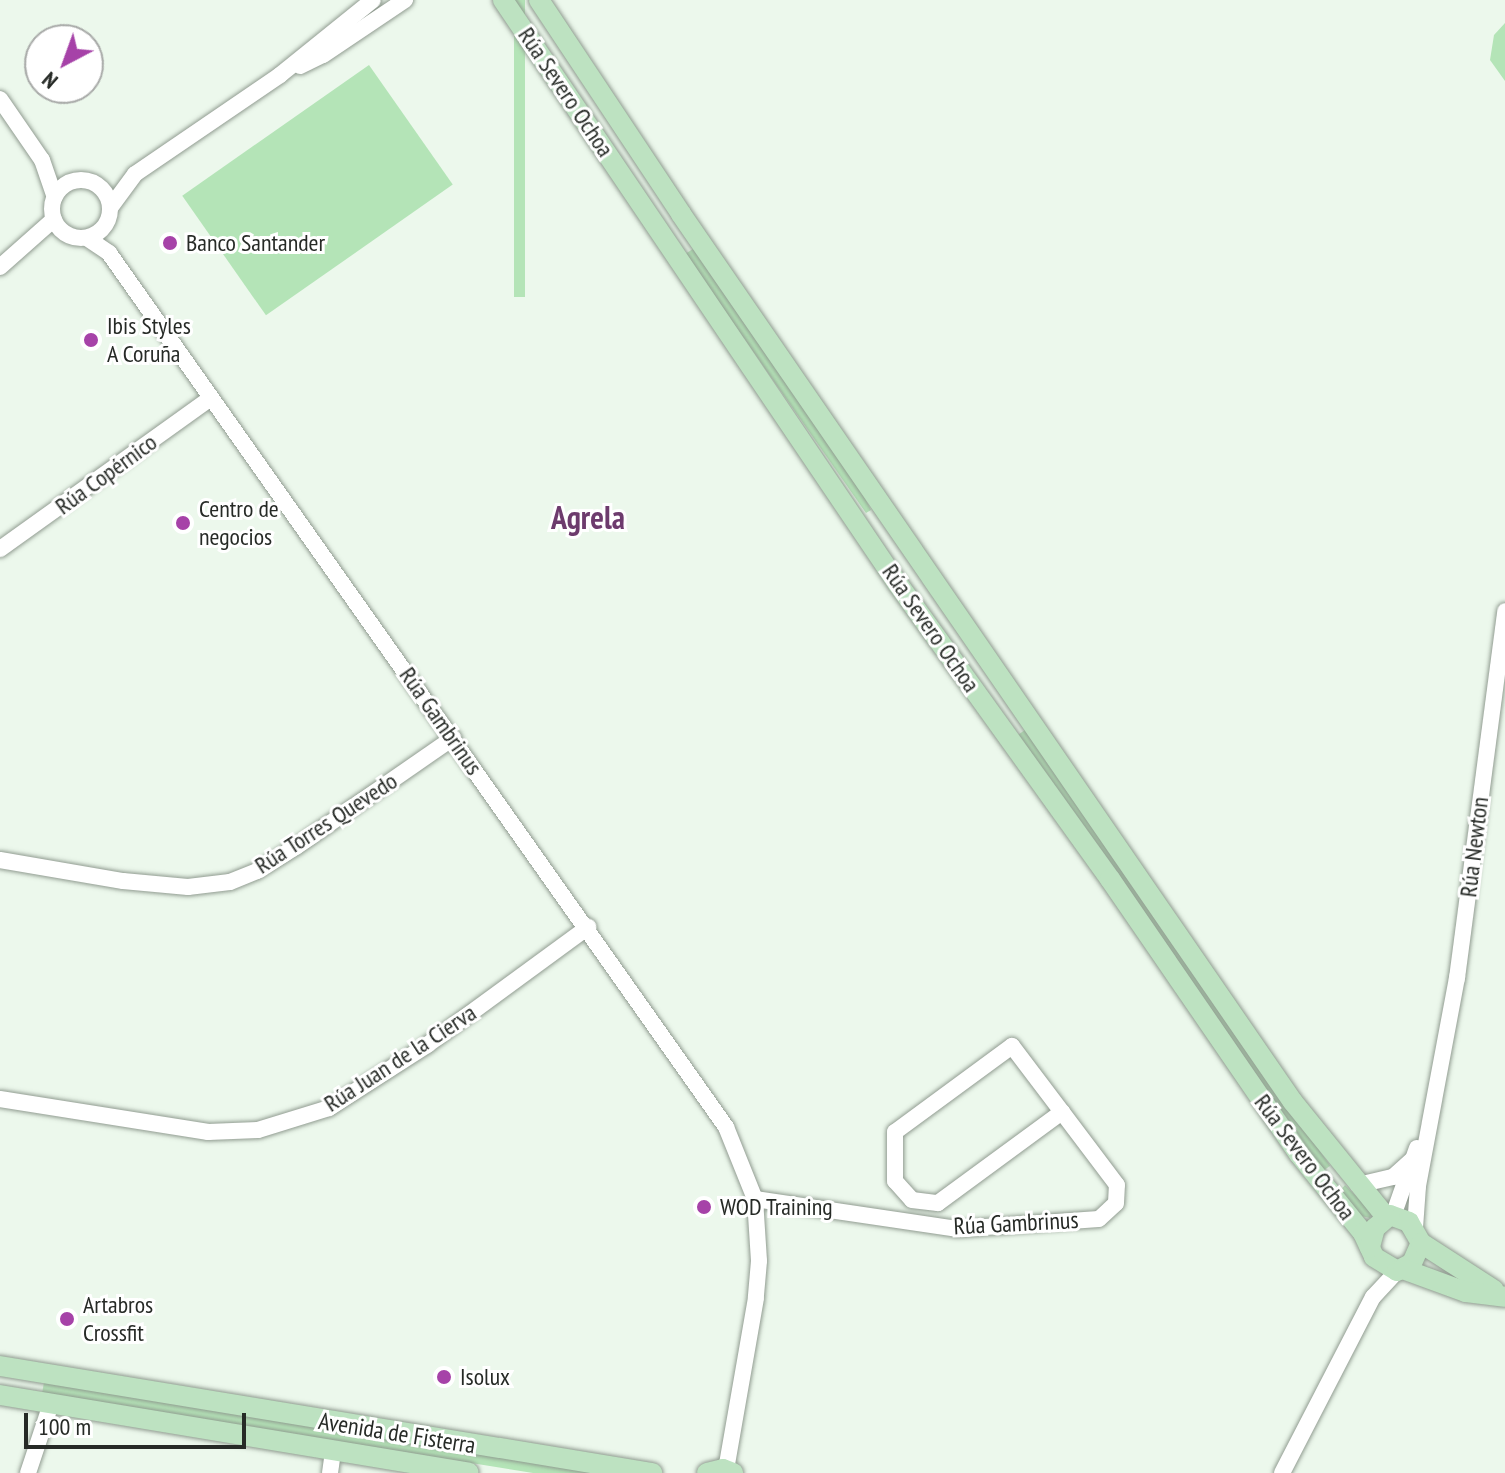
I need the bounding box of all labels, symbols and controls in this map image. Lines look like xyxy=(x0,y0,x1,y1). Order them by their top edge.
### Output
street label: Rúa Severo Ochoa xyxy=(512,22,620,162)
north arrow xyxy=(24,24,104,104)
text: N xyxy=(36,66,63,95)
place label: Banco Santander xyxy=(186,229,325,257)
marker: Banco Santander xyxy=(161,234,179,252)
place label: Ibis Styles A Coruña xyxy=(107,312,191,368)
marker: Ibis Styles A Coruña xyxy=(82,331,100,349)
street label: Rúa Copérnico xyxy=(50,428,162,520)
place label: Centro de negocios xyxy=(199,495,279,551)
district label: Agrela xyxy=(551,498,625,536)
marker: Centro de negocios xyxy=(174,514,192,532)
street label: Rúa Severo Ochoa xyxy=(876,558,986,698)
street label: Rúa Gambrinus xyxy=(393,662,489,780)
street label: Rúa Torres Quevedo xyxy=(249,766,403,880)
street label: Rúa Newton xyxy=(1454,795,1494,899)
street label: Rúa Juan de la Cierva xyxy=(319,998,481,1118)
street label: Rúa Severo Ochoa xyxy=(1248,1088,1362,1226)
place label: WOD Training xyxy=(720,1193,833,1221)
marker: WOD Training xyxy=(695,1198,713,1216)
street label: Rúa Gambrinus xyxy=(953,1205,1079,1241)
place label: Artabros Crossfit xyxy=(83,1291,153,1347)
marker: Artabros Crossfit xyxy=(58,1310,76,1328)
place label: Isolux xyxy=(460,1363,510,1391)
marker: Isolux xyxy=(435,1368,453,1386)
scale bar xyxy=(28,1397,250,1447)
street label: Avenida de Fisterra xyxy=(317,1406,477,1460)
text: 100 m xyxy=(38,1411,91,1442)

